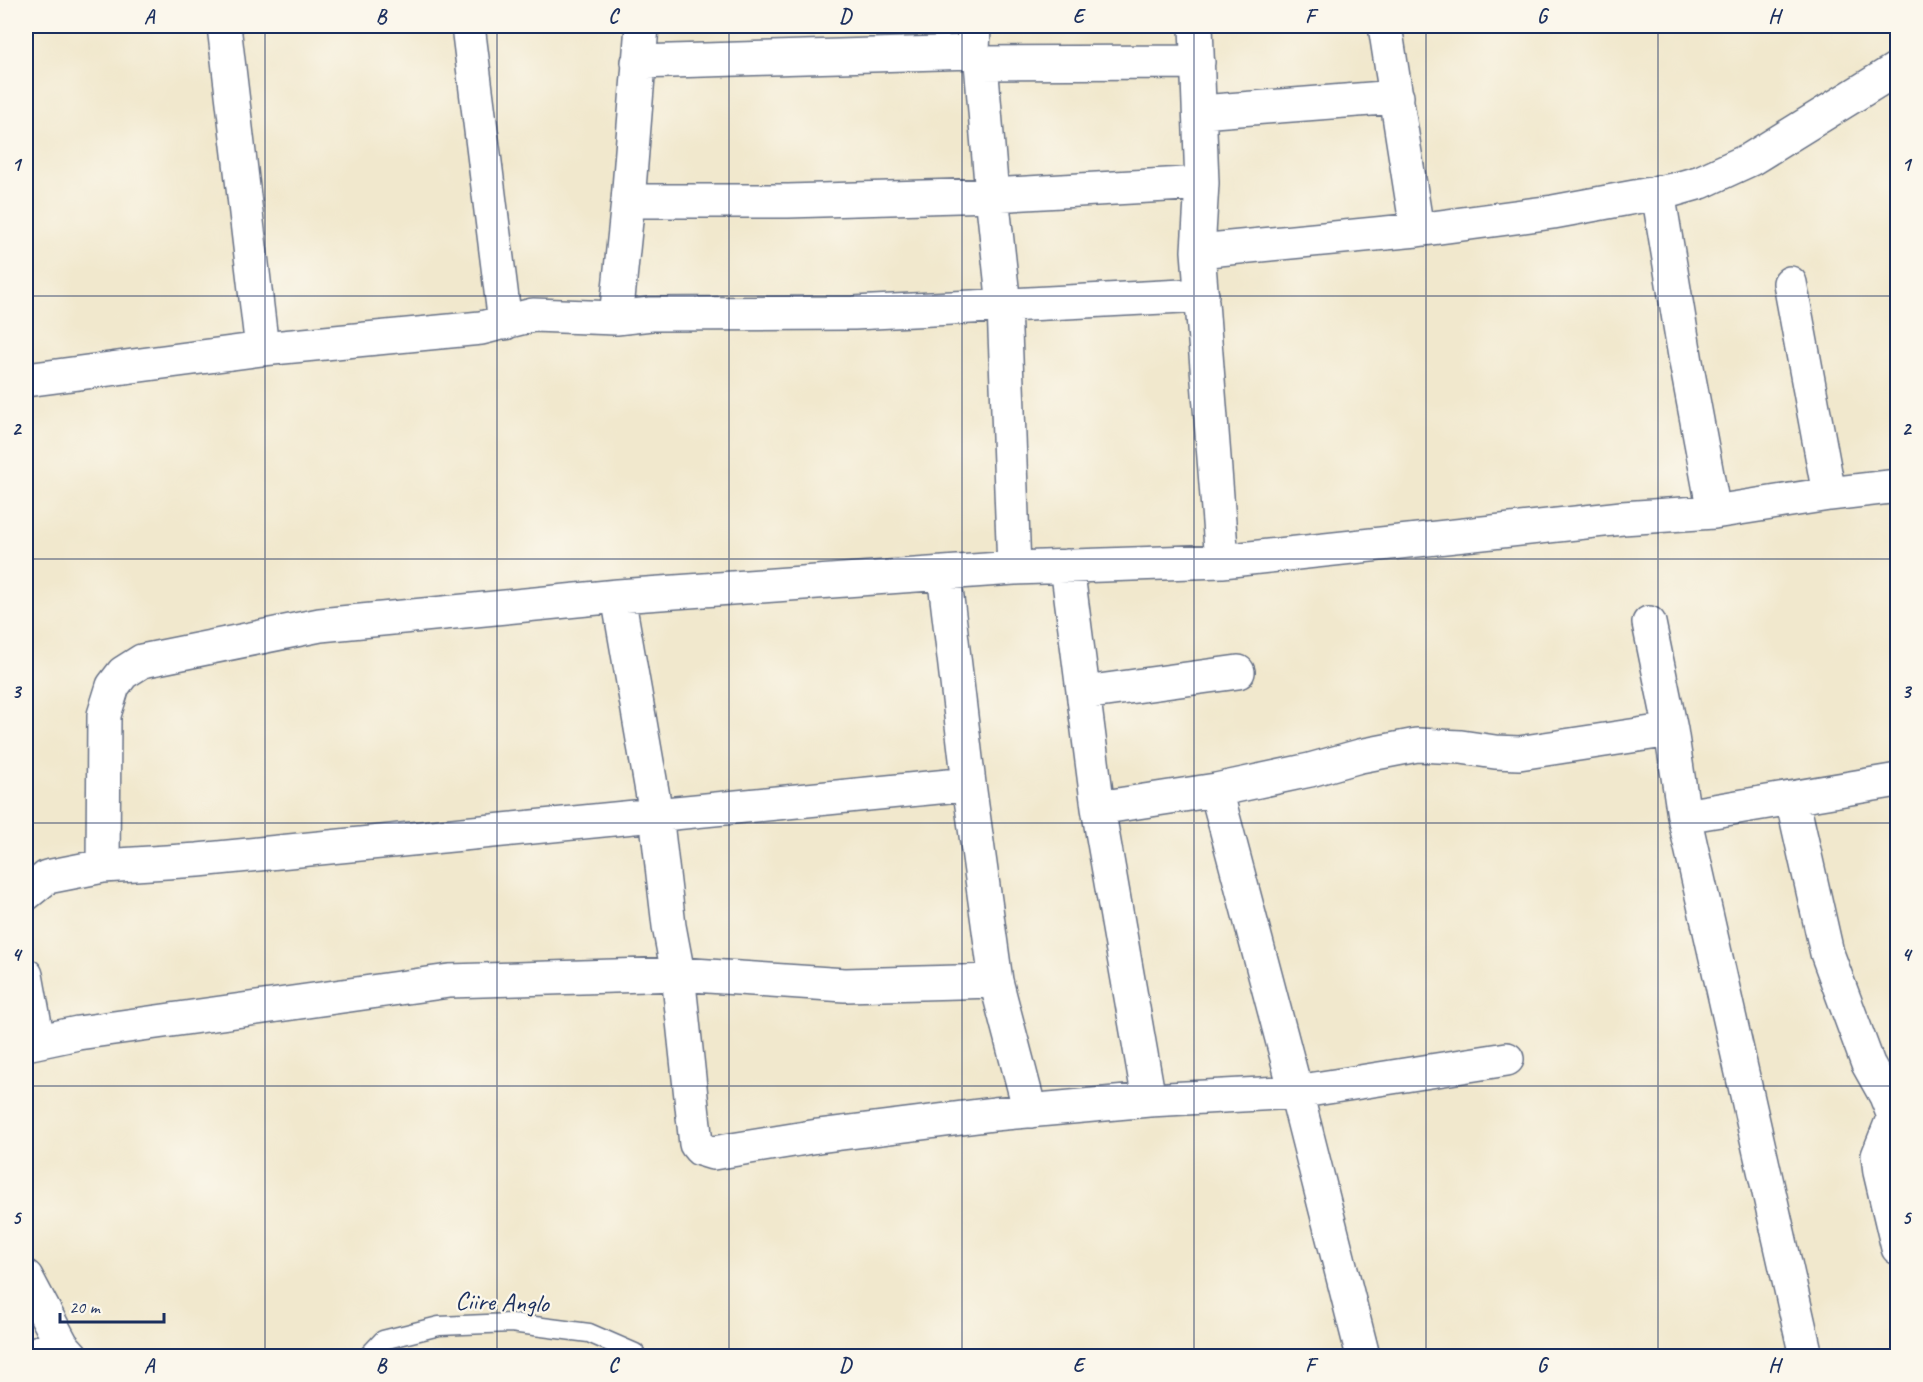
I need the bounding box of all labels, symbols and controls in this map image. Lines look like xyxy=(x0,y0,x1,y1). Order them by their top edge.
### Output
text: A xyxy=(144,4,156,29)
text: B xyxy=(376,4,388,29)
text: C xyxy=(608,4,620,29)
text: D xyxy=(839,4,853,29)
text: E xyxy=(1073,4,1087,29)
text: F xyxy=(1305,4,1319,29)
text: G xyxy=(1537,4,1550,29)
text: H xyxy=(1768,4,1783,29)
text: 1 xyxy=(12,152,23,177)
text: 1 xyxy=(1902,152,1913,177)
text: 2 xyxy=(12,416,23,441)
text: 2 xyxy=(1902,416,1913,441)
text: 3 xyxy=(12,679,23,704)
text: 3 xyxy=(1902,679,1913,704)
text: 4 xyxy=(12,942,24,967)
text: 4 xyxy=(1902,942,1914,967)
text: 5 xyxy=(12,1205,23,1230)
text: 5 xyxy=(1902,1205,1913,1230)
street label: Ciire Anglo xyxy=(455,1284,551,1320)
scale bar xyxy=(60,1286,164,1324)
text: 20 m xyxy=(69,1296,102,1318)
text: A xyxy=(144,1353,156,1378)
text: B xyxy=(376,1353,388,1378)
text: C xyxy=(608,1353,620,1378)
text: D xyxy=(839,1353,853,1378)
text: E xyxy=(1073,1353,1087,1378)
text: F xyxy=(1305,1353,1319,1378)
text: G xyxy=(1537,1353,1550,1378)
text: H xyxy=(1768,1353,1783,1378)

